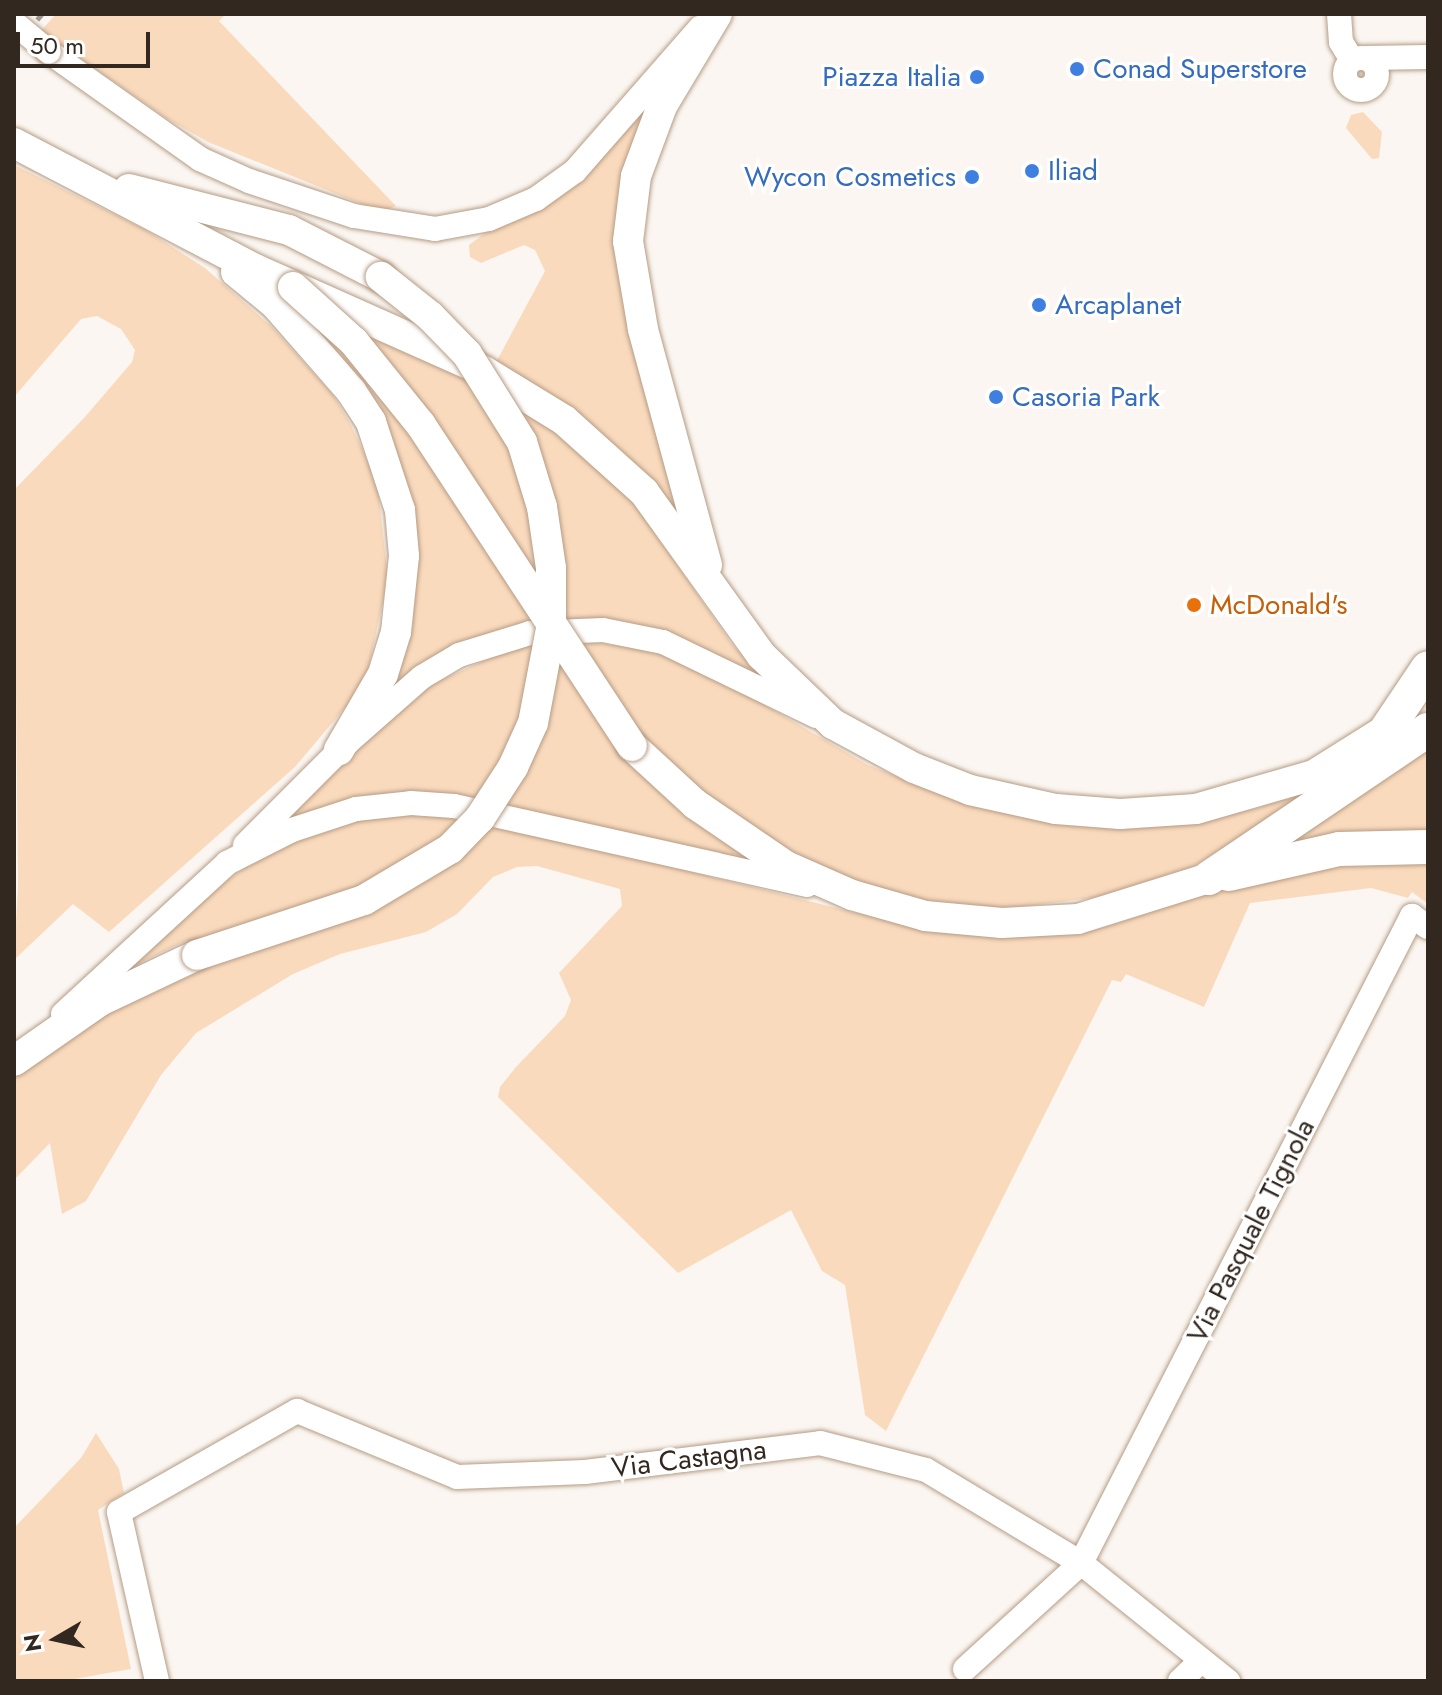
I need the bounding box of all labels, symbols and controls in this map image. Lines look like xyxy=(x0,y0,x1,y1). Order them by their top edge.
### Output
scale bar xyxy=(20,16,154,66)
text: 50 m xyxy=(30,28,84,63)
place label: Conad Superstore xyxy=(1093,52,1307,86)
place label: Piazza Italia xyxy=(822,60,961,94)
marker: Conad Superstore xyxy=(1068,60,1086,78)
marker: Piazza Italia xyxy=(968,68,986,86)
place label: Iliad xyxy=(1048,154,1098,188)
place label: Wycon Cosmetics xyxy=(744,160,956,194)
marker: Iliad xyxy=(1023,162,1041,180)
marker: Wycon Cosmetics xyxy=(963,168,981,186)
place label: Arcaplanet xyxy=(1055,288,1181,322)
marker: Arcaplanet xyxy=(1030,296,1048,314)
place label: Casoria Park xyxy=(1012,380,1160,414)
marker: Casoria Park xyxy=(987,388,1005,406)
place label: McDonald's xyxy=(1210,588,1347,622)
marker: McDonald's xyxy=(1185,596,1203,614)
street label: Via Pasquale Tignola xyxy=(1180,1114,1322,1348)
street label: Via Castagna xyxy=(610,1433,768,1485)
north arrow xyxy=(16,1599,96,1679)
text: N xyxy=(15,1632,49,1654)

